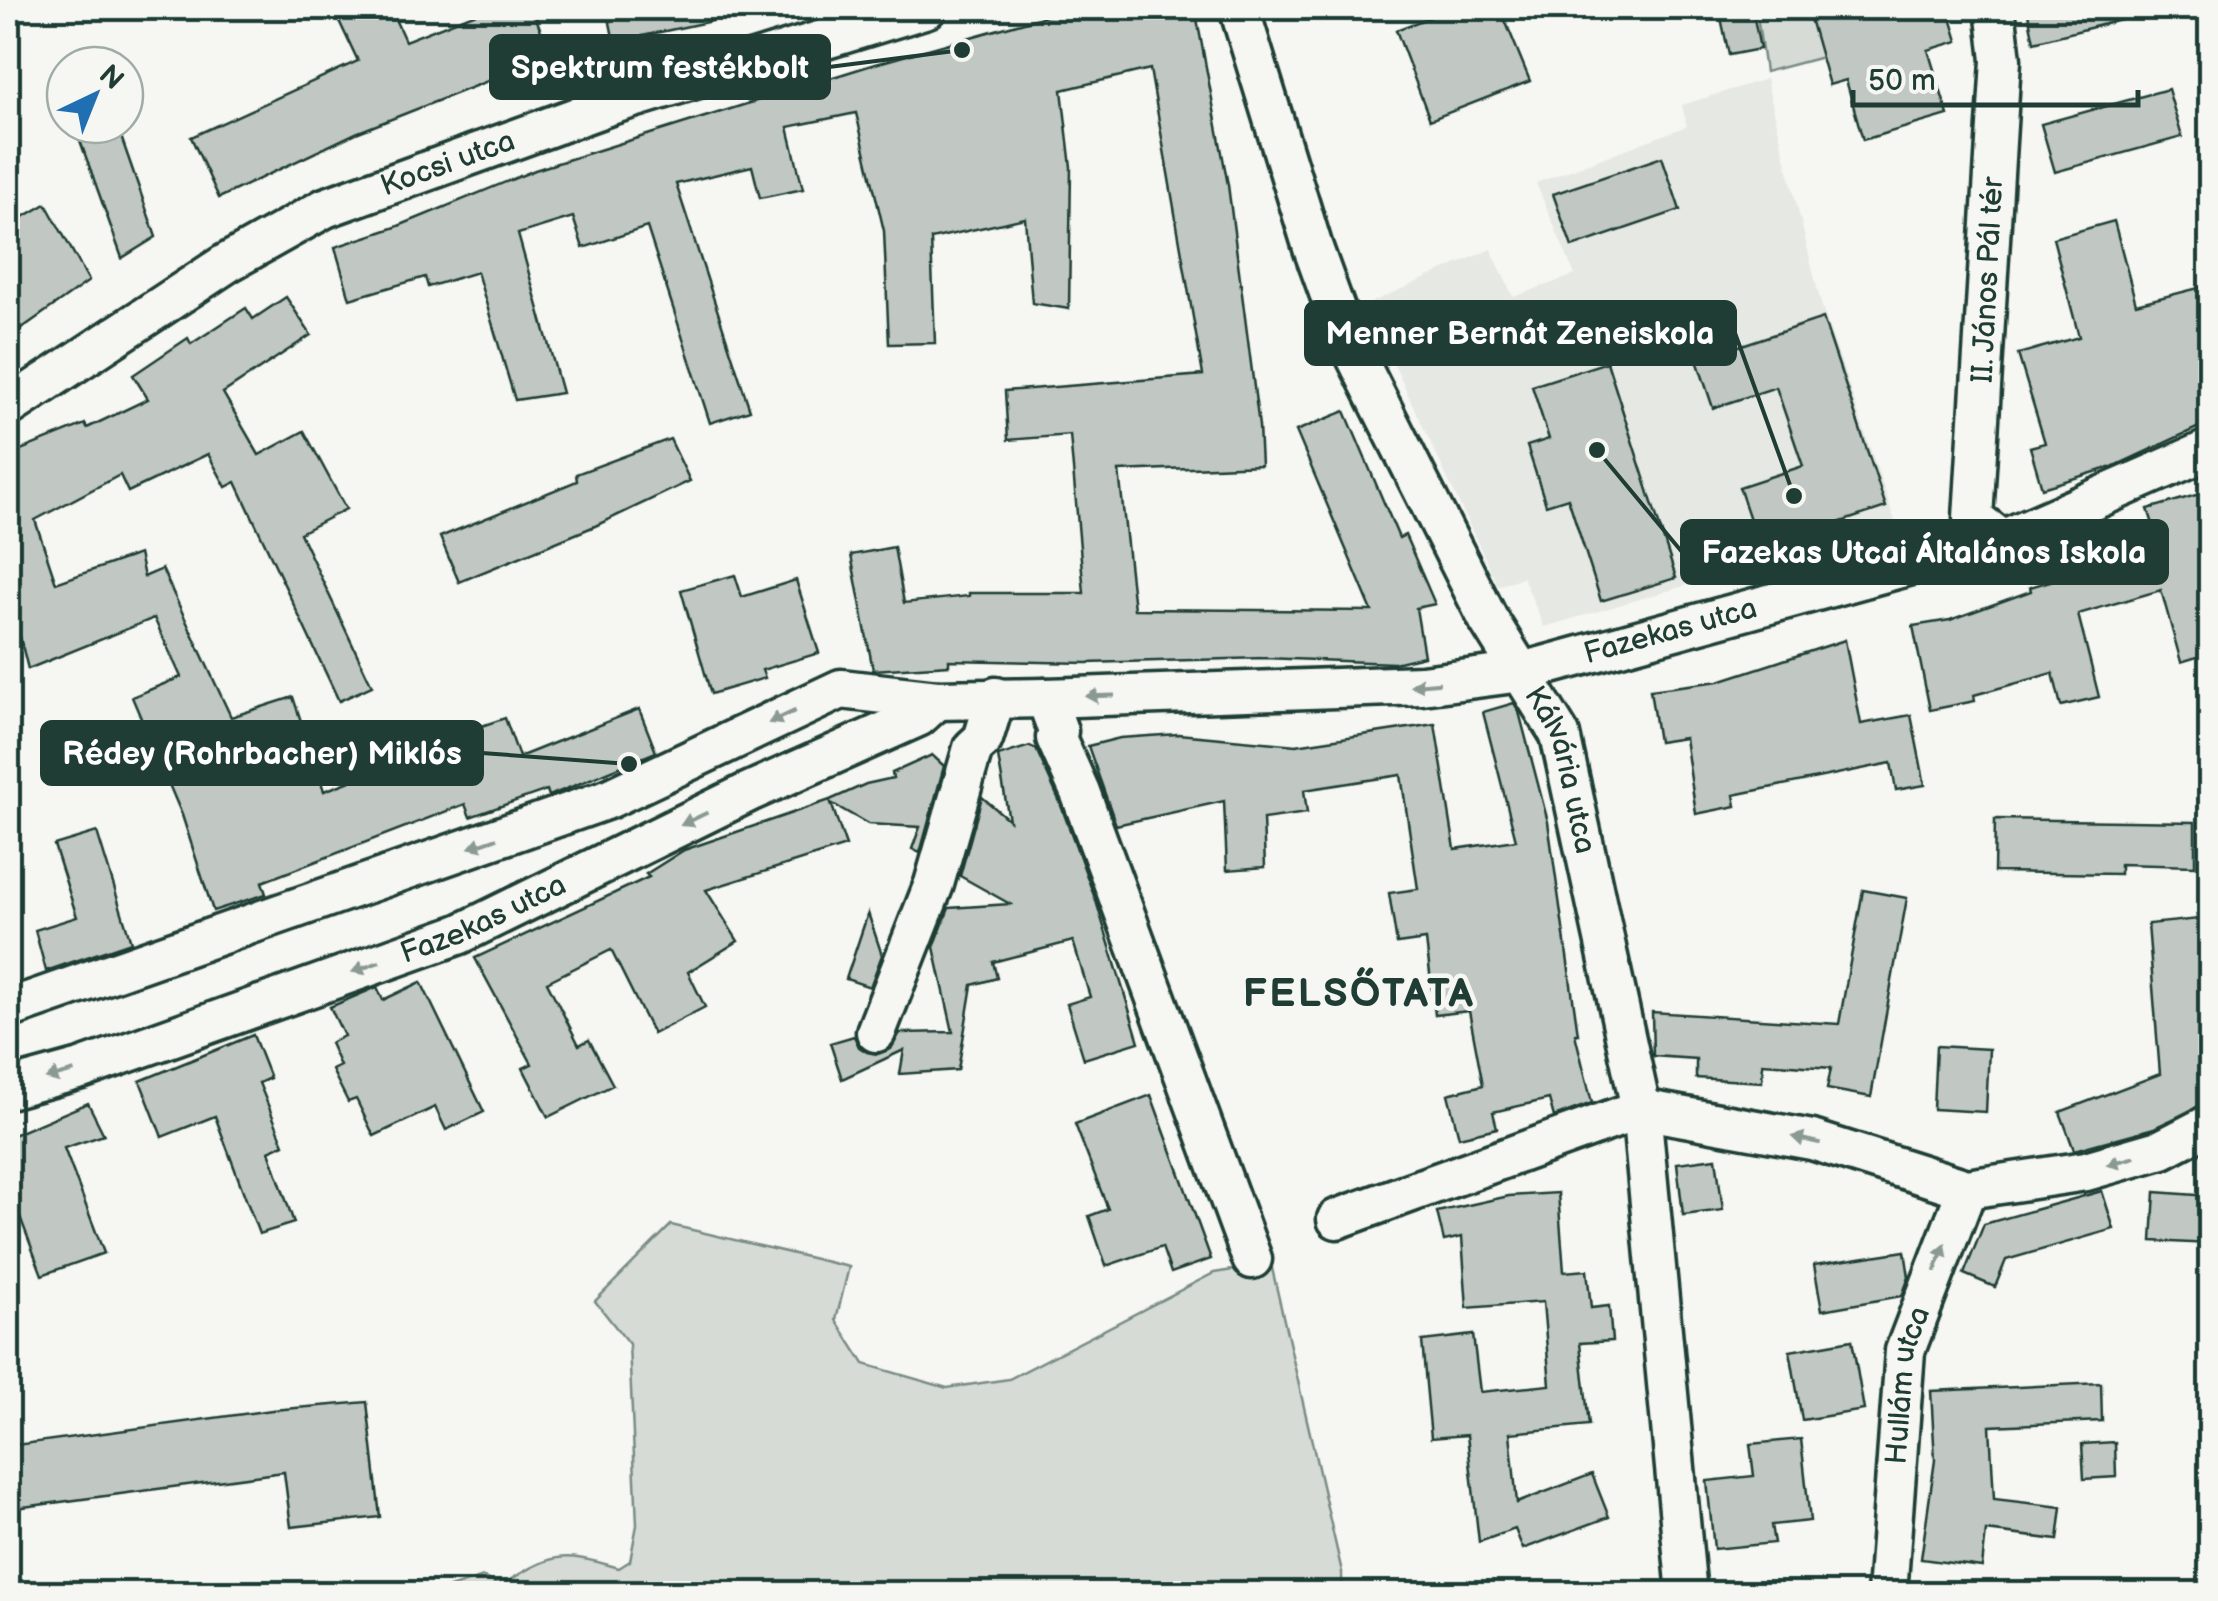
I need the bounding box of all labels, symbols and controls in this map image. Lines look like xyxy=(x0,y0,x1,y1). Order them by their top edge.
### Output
callout: Spektrum festékbolt xyxy=(491,36,829,98)
north arrow xyxy=(45,45,145,145)
scale bar xyxy=(1853,45,2138,107)
text: Spektrum festékbolt xyxy=(511,49,809,88)
text: N xyxy=(92,59,130,97)
text: 50 m xyxy=(1868,63,1936,99)
street label: Kocsi utca xyxy=(376,123,520,204)
street label: II. János Pál tér xyxy=(1965,175,2011,384)
callout: Menner Bernát Zeneiskola xyxy=(1306,302,1735,364)
text: Menner Bernát Zeneiskola xyxy=(1326,315,1714,354)
callout: Fazekas Utcai Általános Iskola xyxy=(1682,521,2167,583)
text: Fazekas Utcai Általános Iskola xyxy=(1702,531,2146,573)
street label: Fazekas utca xyxy=(1580,590,1761,672)
one-way arrow xyxy=(1408,676,1440,692)
street label: Kálvária utca xyxy=(1516,680,1603,857)
one-way arrow xyxy=(1084,689,1116,705)
one-way arrow xyxy=(767,708,796,725)
callout: Rédey (Rohrbacher) Miklós xyxy=(42,722,482,784)
text: Rédey (Rohrbacher) Miklós xyxy=(62,735,462,774)
one-way arrow xyxy=(679,811,708,828)
one-way arrow xyxy=(468,836,498,851)
street label: Fazekas utca xyxy=(396,867,572,972)
one-way arrow xyxy=(351,960,381,975)
district label: FELSŐTATA xyxy=(1243,966,1475,1018)
one-way arrow xyxy=(44,1067,75,1083)
one-way arrow xyxy=(1790,1131,1821,1147)
one-way arrow xyxy=(2105,1154,2136,1169)
one-way arrow xyxy=(1932,1243,1948,1273)
street label: Hullám utca xyxy=(1879,1301,1938,1466)

